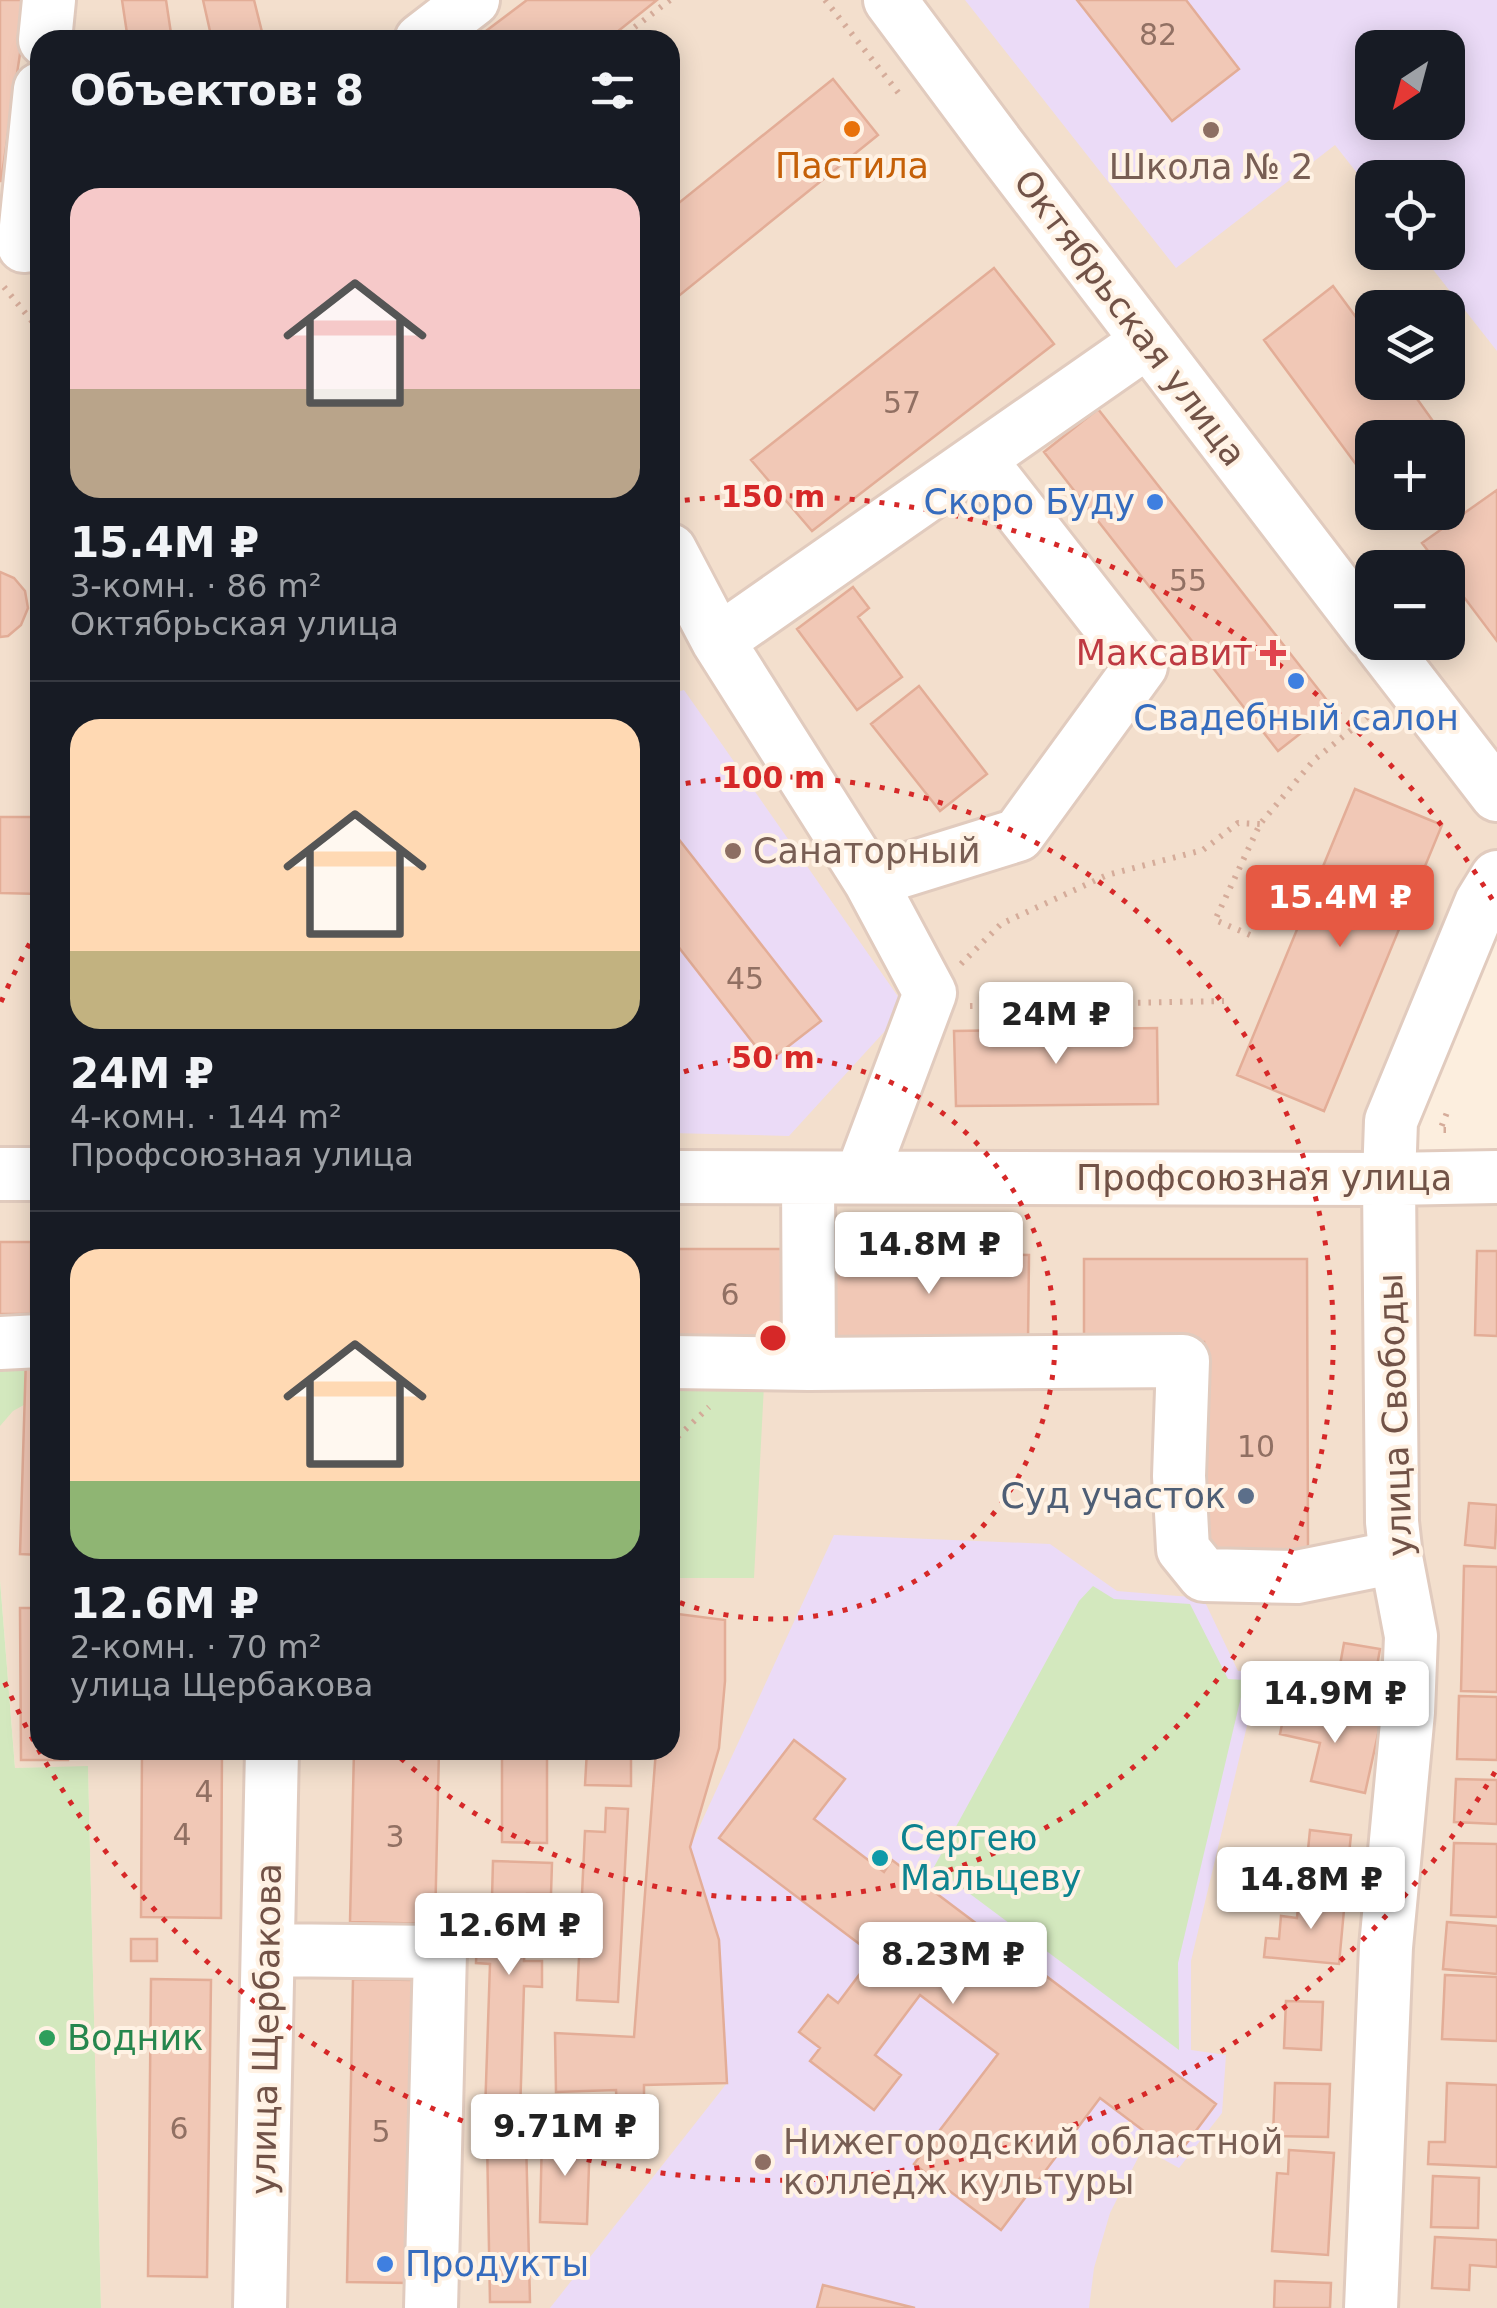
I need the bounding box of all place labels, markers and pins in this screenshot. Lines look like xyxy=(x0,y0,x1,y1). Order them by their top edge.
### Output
marker: Пастила xyxy=(841,118,863,140)
marker: Школа № 2 xyxy=(1200,119,1222,141)
place label: Пастила xyxy=(775,146,929,186)
place label: Школа № 2 xyxy=(1109,147,1313,187)
place label: Скоро Буду xyxy=(924,482,1135,522)
marker: Скоро Буду xyxy=(1144,491,1166,513)
place label: Максавит xyxy=(1076,633,1253,673)
marker: Максавит xyxy=(1262,642,1284,664)
marker: Свадебный салон xyxy=(1285,670,1307,692)
place label: Свадебный салон xyxy=(1133,698,1459,738)
place label: Санаторный xyxy=(753,831,981,871)
marker: Санаторный xyxy=(722,840,744,862)
pin: 15.4M ₽ xyxy=(1248,865,1432,950)
pin: 24M ₽ xyxy=(986,982,1126,1067)
pin: 14.8M ₽ xyxy=(837,1212,1021,1297)
centre of rings xyxy=(755,1320,791,1356)
place label: Суд участок xyxy=(1000,1476,1226,1516)
marker: Суд участок xyxy=(1235,1485,1257,1507)
pin: 14.9M ₽ xyxy=(1243,1661,1427,1746)
place label: Сергею Мальцеву xyxy=(900,1818,1081,1898)
marker: Сергею Мальцеву xyxy=(869,1847,891,1869)
pin: 14.8M ₽ xyxy=(1219,1847,1403,1932)
pin: 12.6M ₽ xyxy=(417,1893,601,1978)
pin: 8.23M ₽ xyxy=(861,1922,1045,2007)
place label: Водник xyxy=(67,2018,203,2058)
marker: Водник xyxy=(36,2027,58,2049)
pin: 9.71M ₽ xyxy=(473,2094,657,2179)
place label: Нижегородский областной колледж культуры xyxy=(783,2122,1283,2202)
marker: Нижегородский областной колледж культуры xyxy=(752,2151,774,2173)
place label: Продукты xyxy=(405,2244,589,2284)
marker: Продукты xyxy=(374,2253,396,2275)

